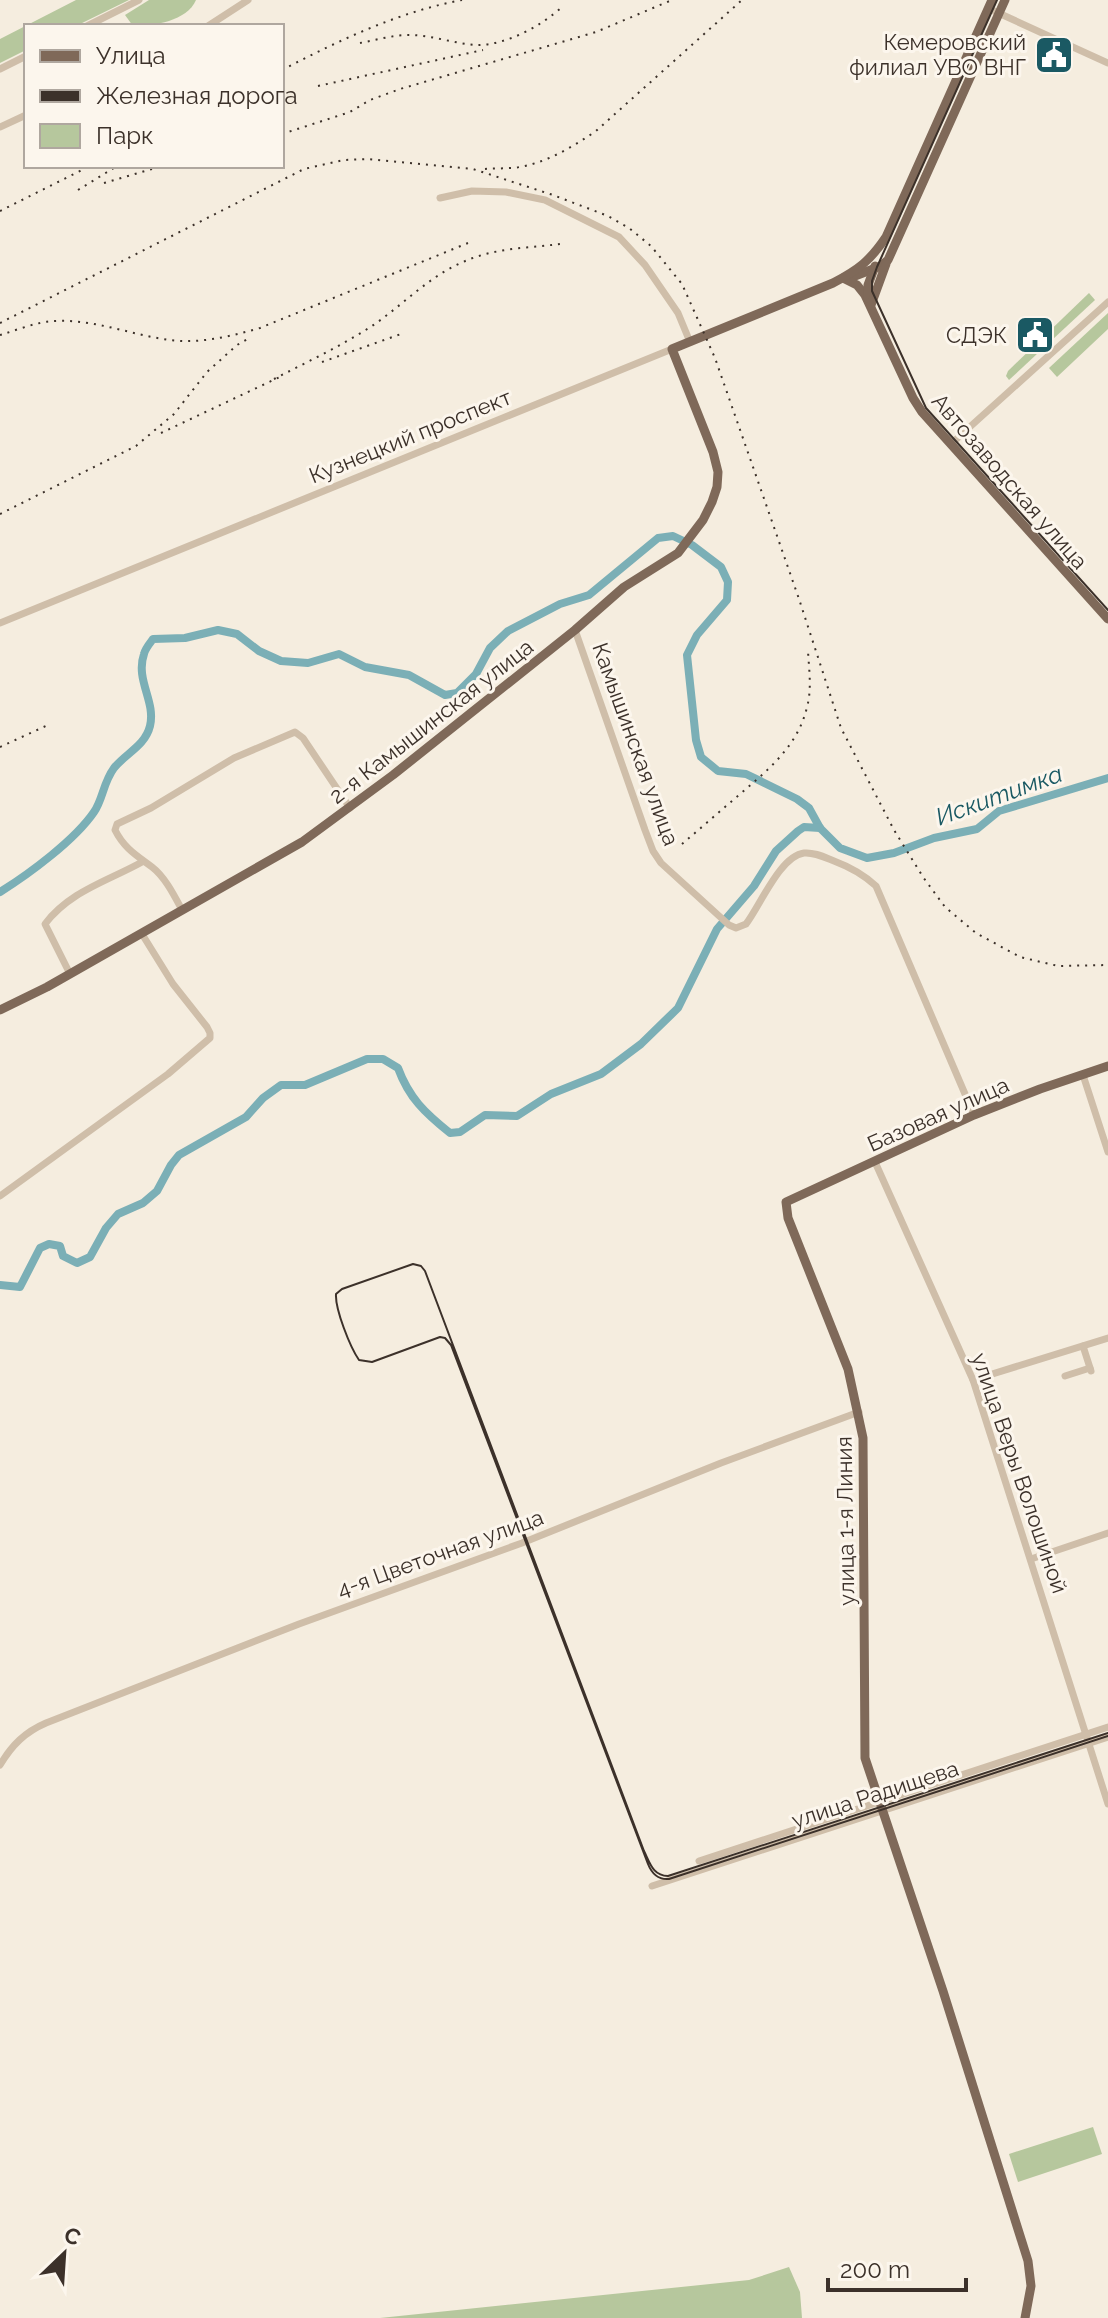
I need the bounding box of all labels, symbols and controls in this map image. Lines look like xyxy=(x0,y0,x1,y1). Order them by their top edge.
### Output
legend xyxy=(24,24,284,168)
place label: Кемеровский филиал УВО ВНГ xyxy=(849,29,1026,80)
public building icon: Кемеровский филиал УВО ВНГ xyxy=(1033,34,1075,76)
text: Улица xyxy=(96,41,166,70)
text: Железная дорога xyxy=(96,81,297,110)
text: Парк xyxy=(96,121,154,150)
public building icon: СДЭК xyxy=(1014,314,1056,356)
place label: СДЭК xyxy=(946,322,1007,348)
street label: Кузнецкий проспект xyxy=(305,383,515,488)
street label: Автозаводская улица xyxy=(927,388,1093,574)
street label: 2-я Камышинская улица xyxy=(324,633,538,809)
street label: Камышинская улица xyxy=(587,639,685,849)
water label: Искитимка xyxy=(932,759,1066,831)
street label: Базовая улица xyxy=(863,1071,1013,1157)
street label: улица Веры Волошиной xyxy=(967,1349,1073,1597)
street label: улица 1-я Линия xyxy=(831,1436,859,1606)
street label: 4-я Цветочная улица xyxy=(333,1504,547,1602)
street label: улица Радищева xyxy=(788,1755,962,1833)
north arrow xyxy=(24,2214,104,2294)
text: С xyxy=(60,2221,85,2251)
scale bar xyxy=(828,2242,966,2292)
text: 200 m xyxy=(840,2255,910,2284)

